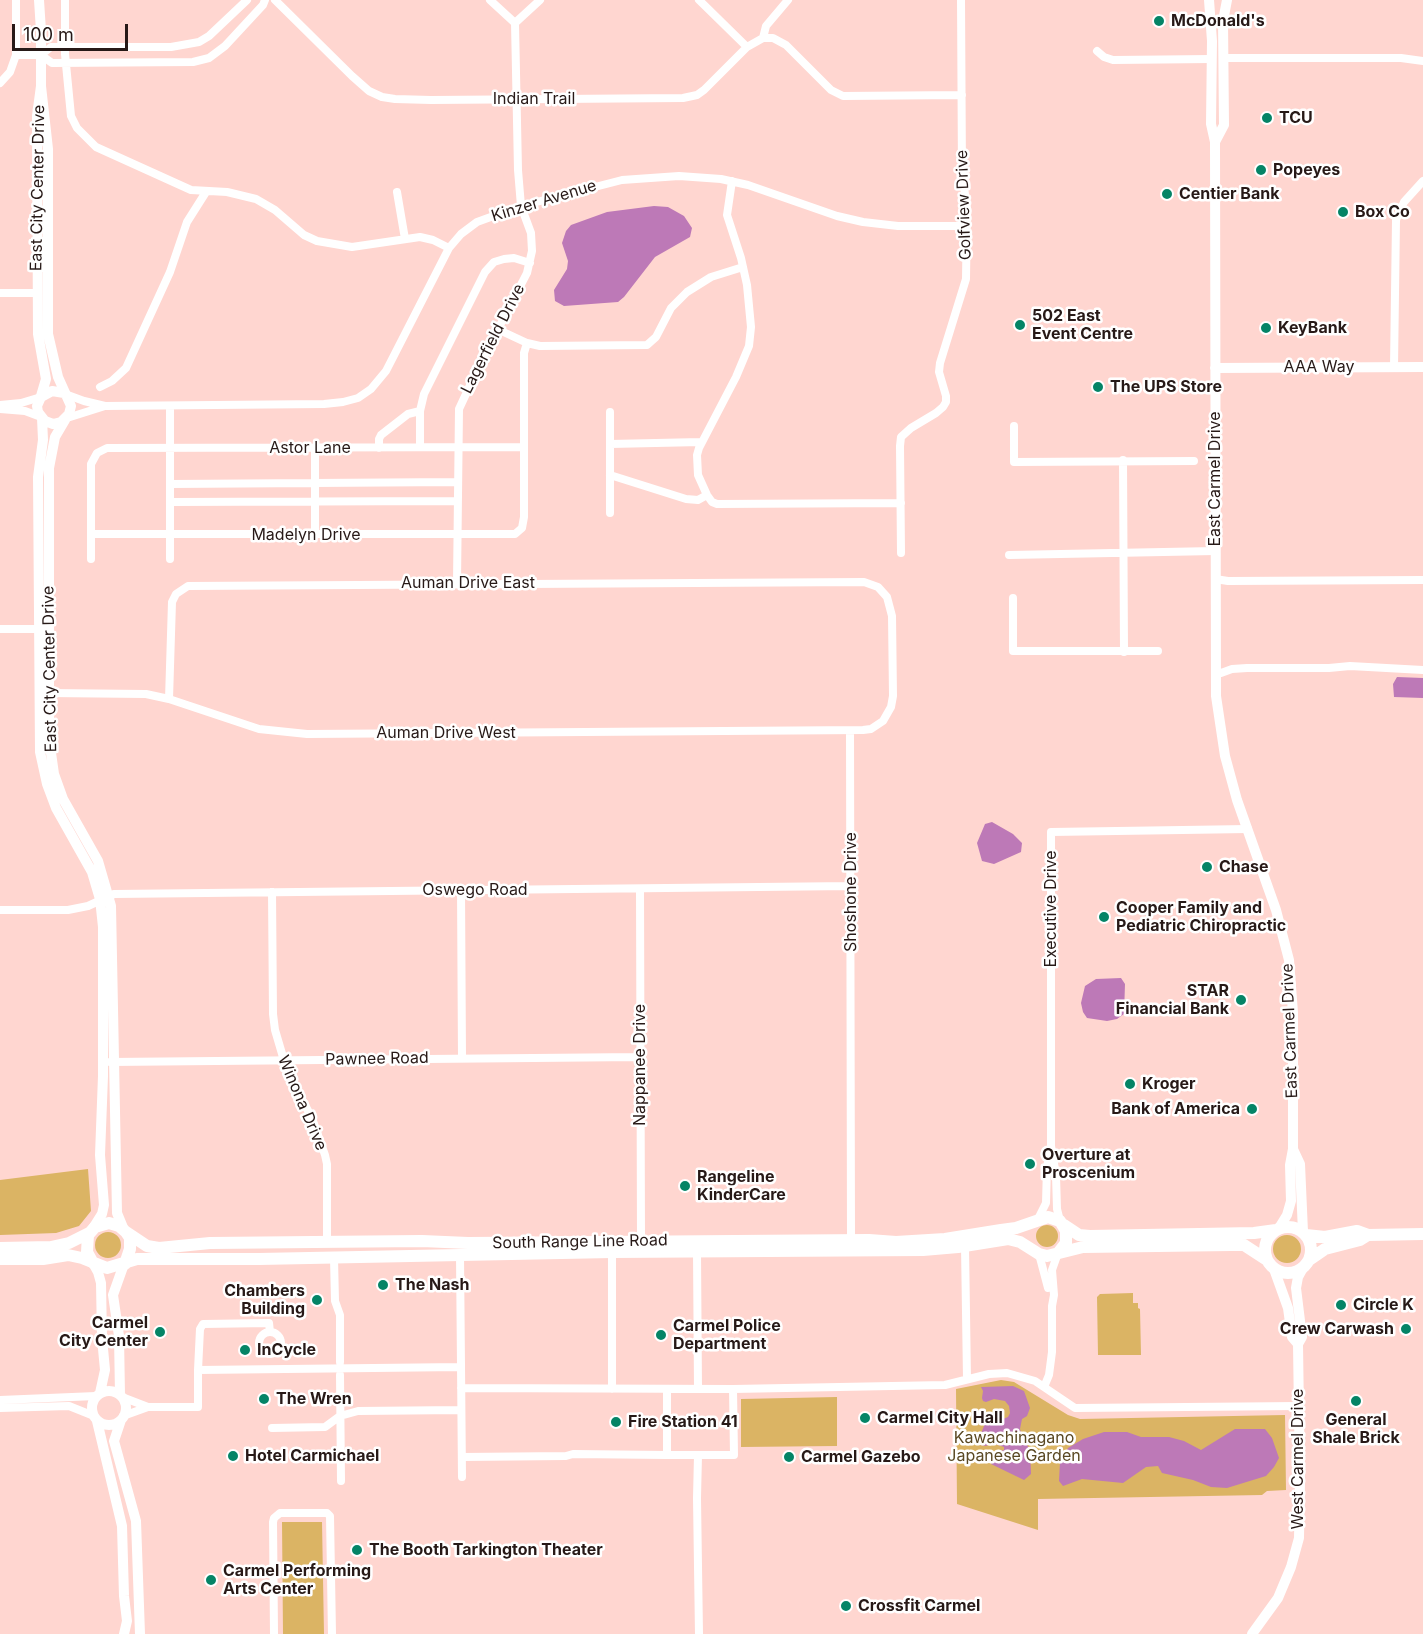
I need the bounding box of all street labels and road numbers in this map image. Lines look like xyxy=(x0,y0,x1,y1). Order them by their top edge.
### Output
street label: Indian Trail xyxy=(493,89,575,109)
street label: East City Center Drive xyxy=(27,105,49,271)
street label: Golfview Drive xyxy=(952,149,976,261)
street label: Kinzer Avenue xyxy=(489,176,599,226)
street label: Lagerfield Drive xyxy=(457,281,529,397)
street label: AAA Way xyxy=(1284,357,1354,377)
street label: East Carmel Drive xyxy=(1205,411,1225,547)
street label: Astor Lane xyxy=(269,438,351,458)
street label: Madelyn Drive xyxy=(251,525,361,545)
street label: Auman Drive East xyxy=(401,573,535,593)
street label: East City Center Drive xyxy=(39,586,61,752)
street label: Auman Drive West xyxy=(376,723,516,743)
street label: Shoshone Drive xyxy=(841,832,861,952)
street label: Executive Drive xyxy=(1041,850,1061,968)
street label: Oswego Road xyxy=(422,880,528,900)
street label: East Carmel Drive xyxy=(1278,963,1302,1099)
street label: Nappanee Drive xyxy=(630,1004,650,1126)
street label: Pawnee Road xyxy=(325,1048,429,1070)
street label: Winona Drive xyxy=(273,1053,331,1153)
street label: South Range Line Road xyxy=(492,1231,668,1253)
street label: West Carmel Drive xyxy=(1288,1389,1308,1529)

